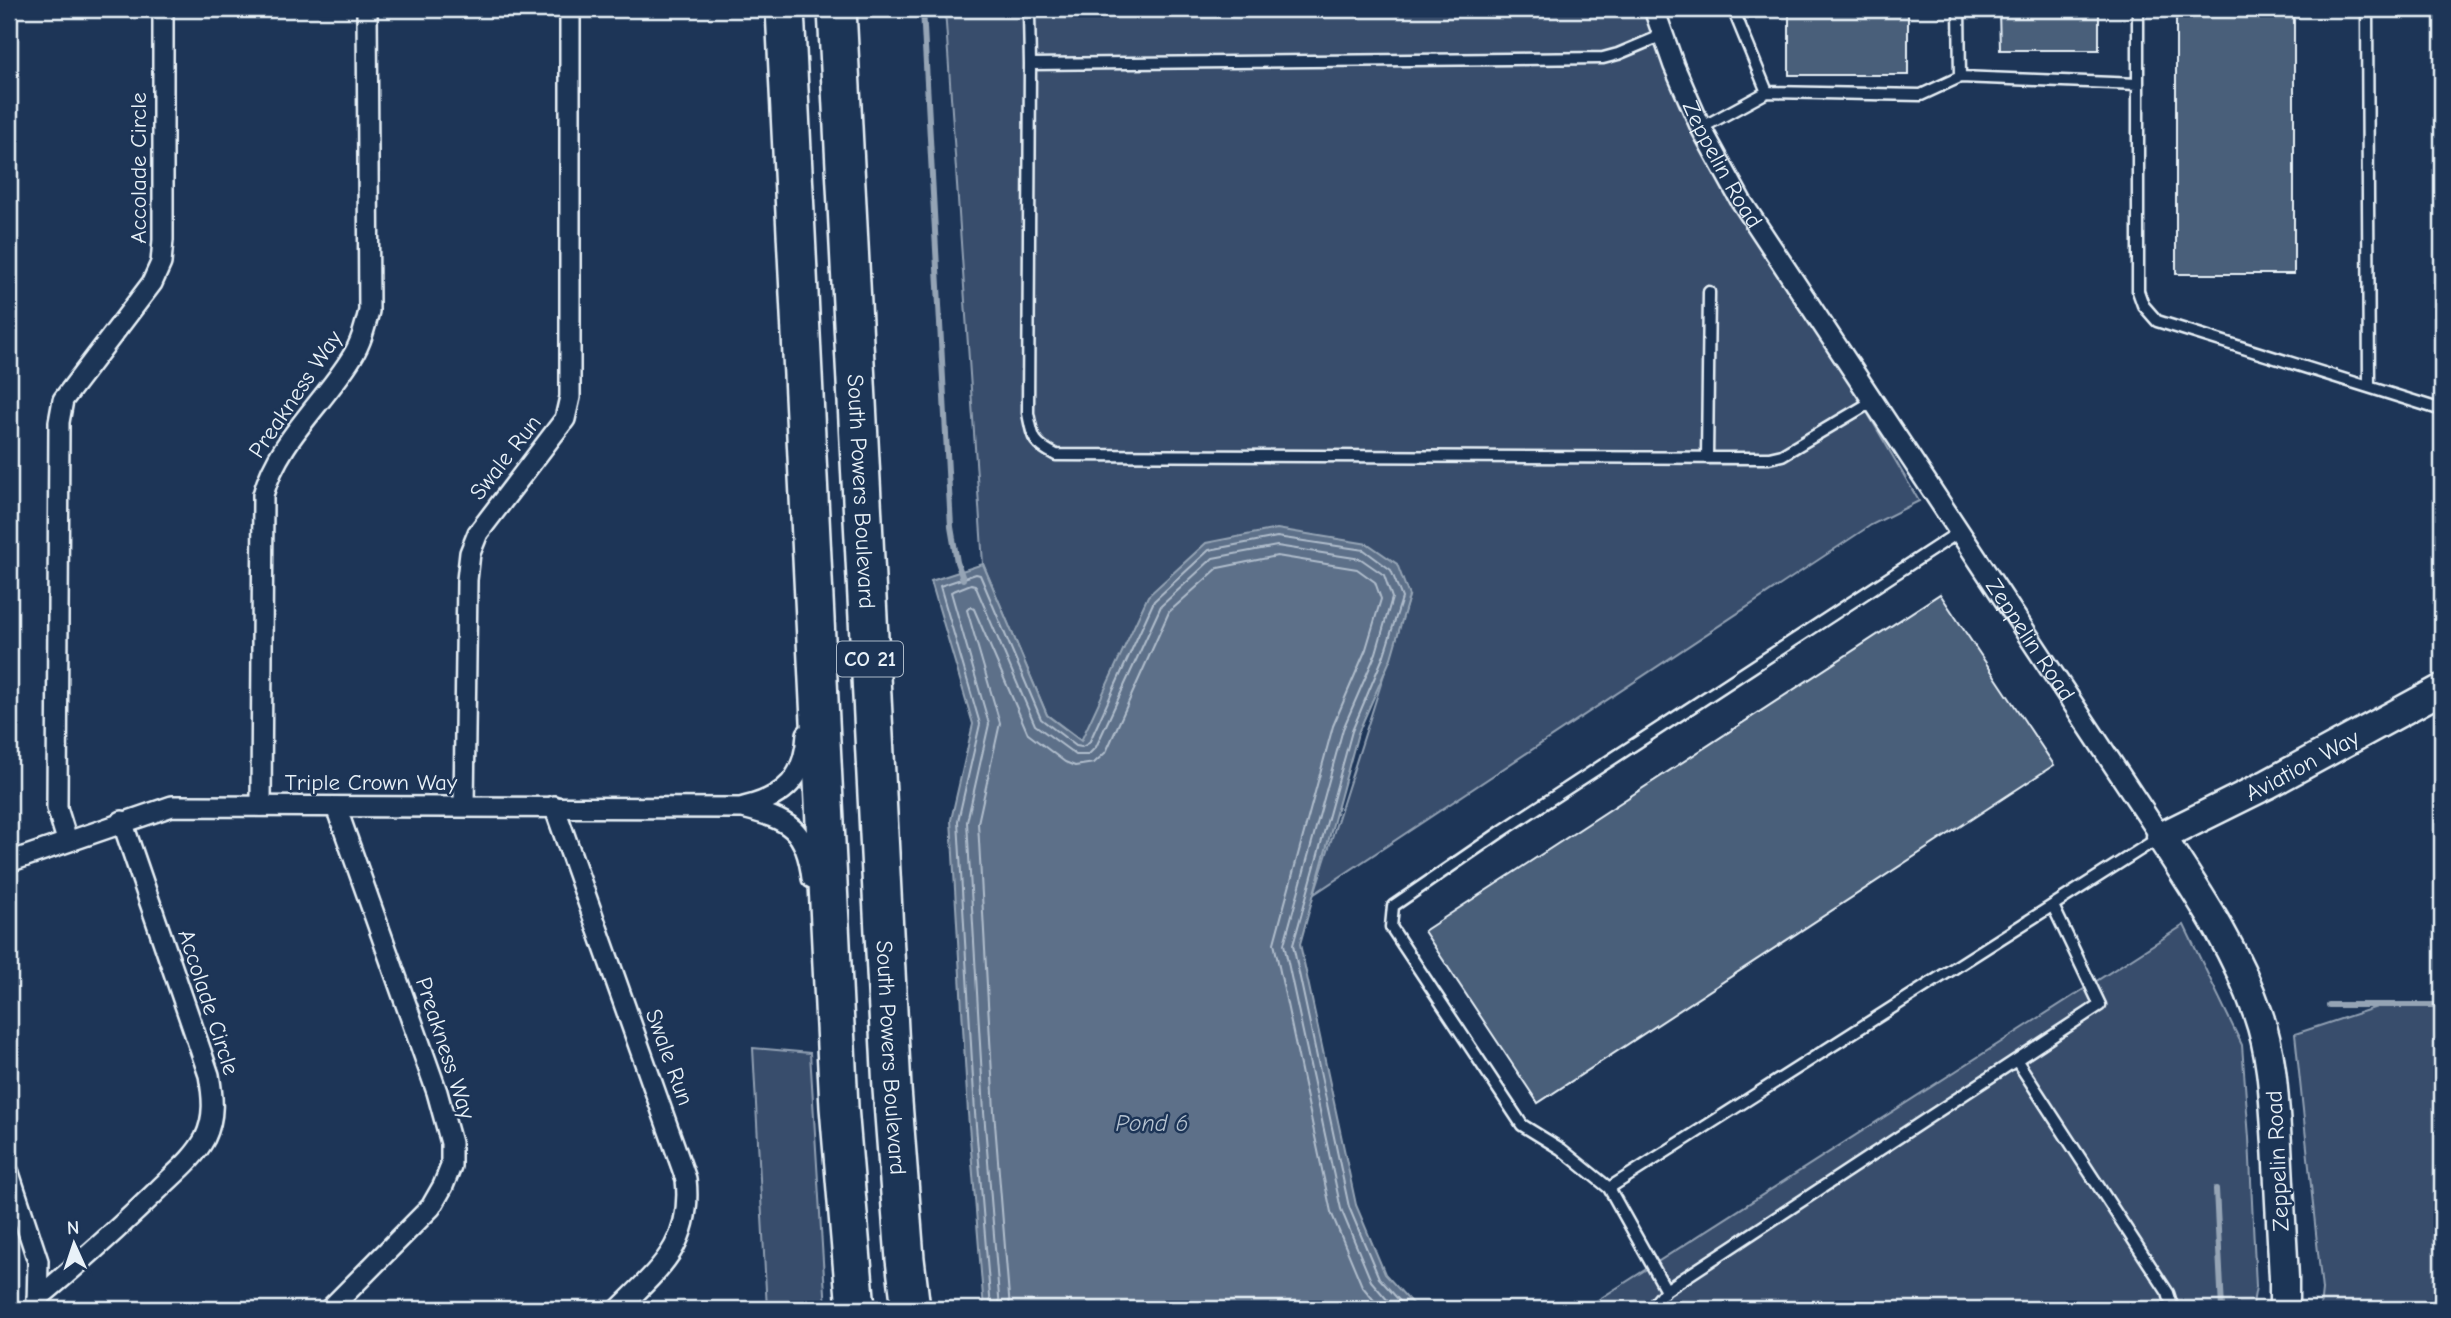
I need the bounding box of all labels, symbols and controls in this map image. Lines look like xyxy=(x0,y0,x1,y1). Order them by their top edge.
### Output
street label: Accolade Circle xyxy=(125,92,152,244)
street label: Zeppelin Road xyxy=(1677,97,1768,233)
street label: Preakness Way xyxy=(243,325,348,463)
street label: South Powers Boulevard xyxy=(842,373,881,609)
street label: Swale Run xyxy=(464,409,547,505)
street label: Zeppelin Road xyxy=(1980,574,2080,706)
road number: CO 21 xyxy=(837,642,903,676)
street label: Aviation Way xyxy=(2241,724,2365,807)
street label: Triple Crown Way xyxy=(285,769,458,796)
street label: Accolade Circle xyxy=(172,926,245,1078)
street label: South Powers Boulevard xyxy=(870,940,912,1176)
street label: Preakness Way xyxy=(410,974,481,1123)
street label: Swale Run xyxy=(640,1005,699,1109)
street label: Zeppelin Road xyxy=(2260,1090,2295,1232)
water label: Pond 6 xyxy=(1115,1109,1189,1137)
north arrow xyxy=(38,1210,108,1280)
text: N xyxy=(66,1217,80,1239)

